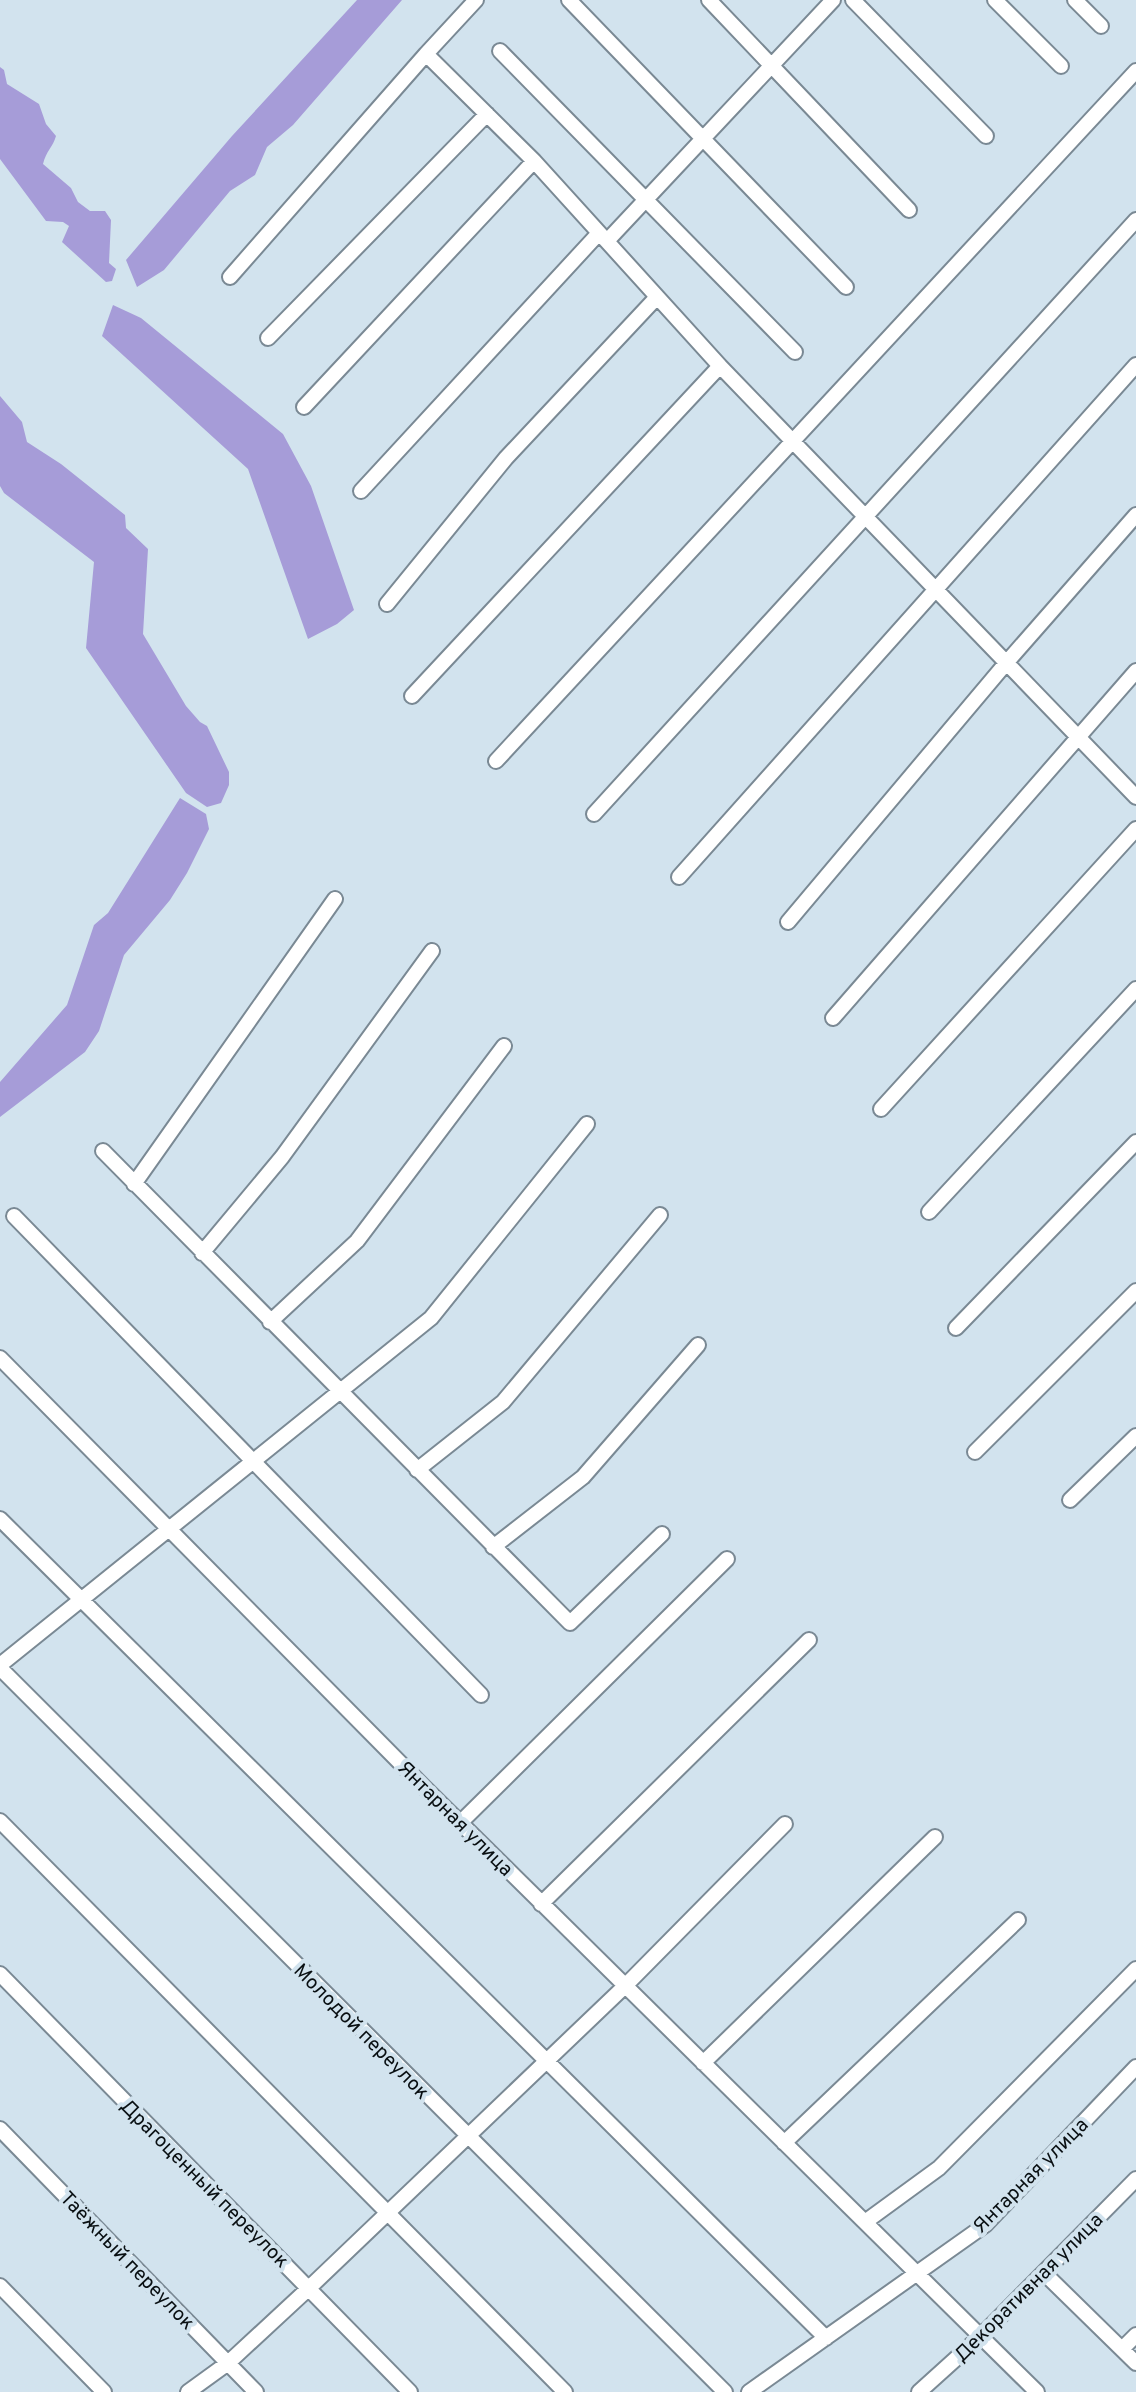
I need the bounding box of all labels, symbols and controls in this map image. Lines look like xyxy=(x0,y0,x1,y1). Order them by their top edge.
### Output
street label: Янтарная улица xyxy=(391,1756,518,1883)
street label: Молодой переулок xyxy=(287,1959,434,2106)
street label: Драгоценный переулок xyxy=(113,2094,294,2275)
street label: Янтарная улица xyxy=(968,2113,1095,2240)
street label: Таёжный переулок xyxy=(54,2186,200,2336)
street label: Декоративная улица xyxy=(949,2208,1110,2369)

